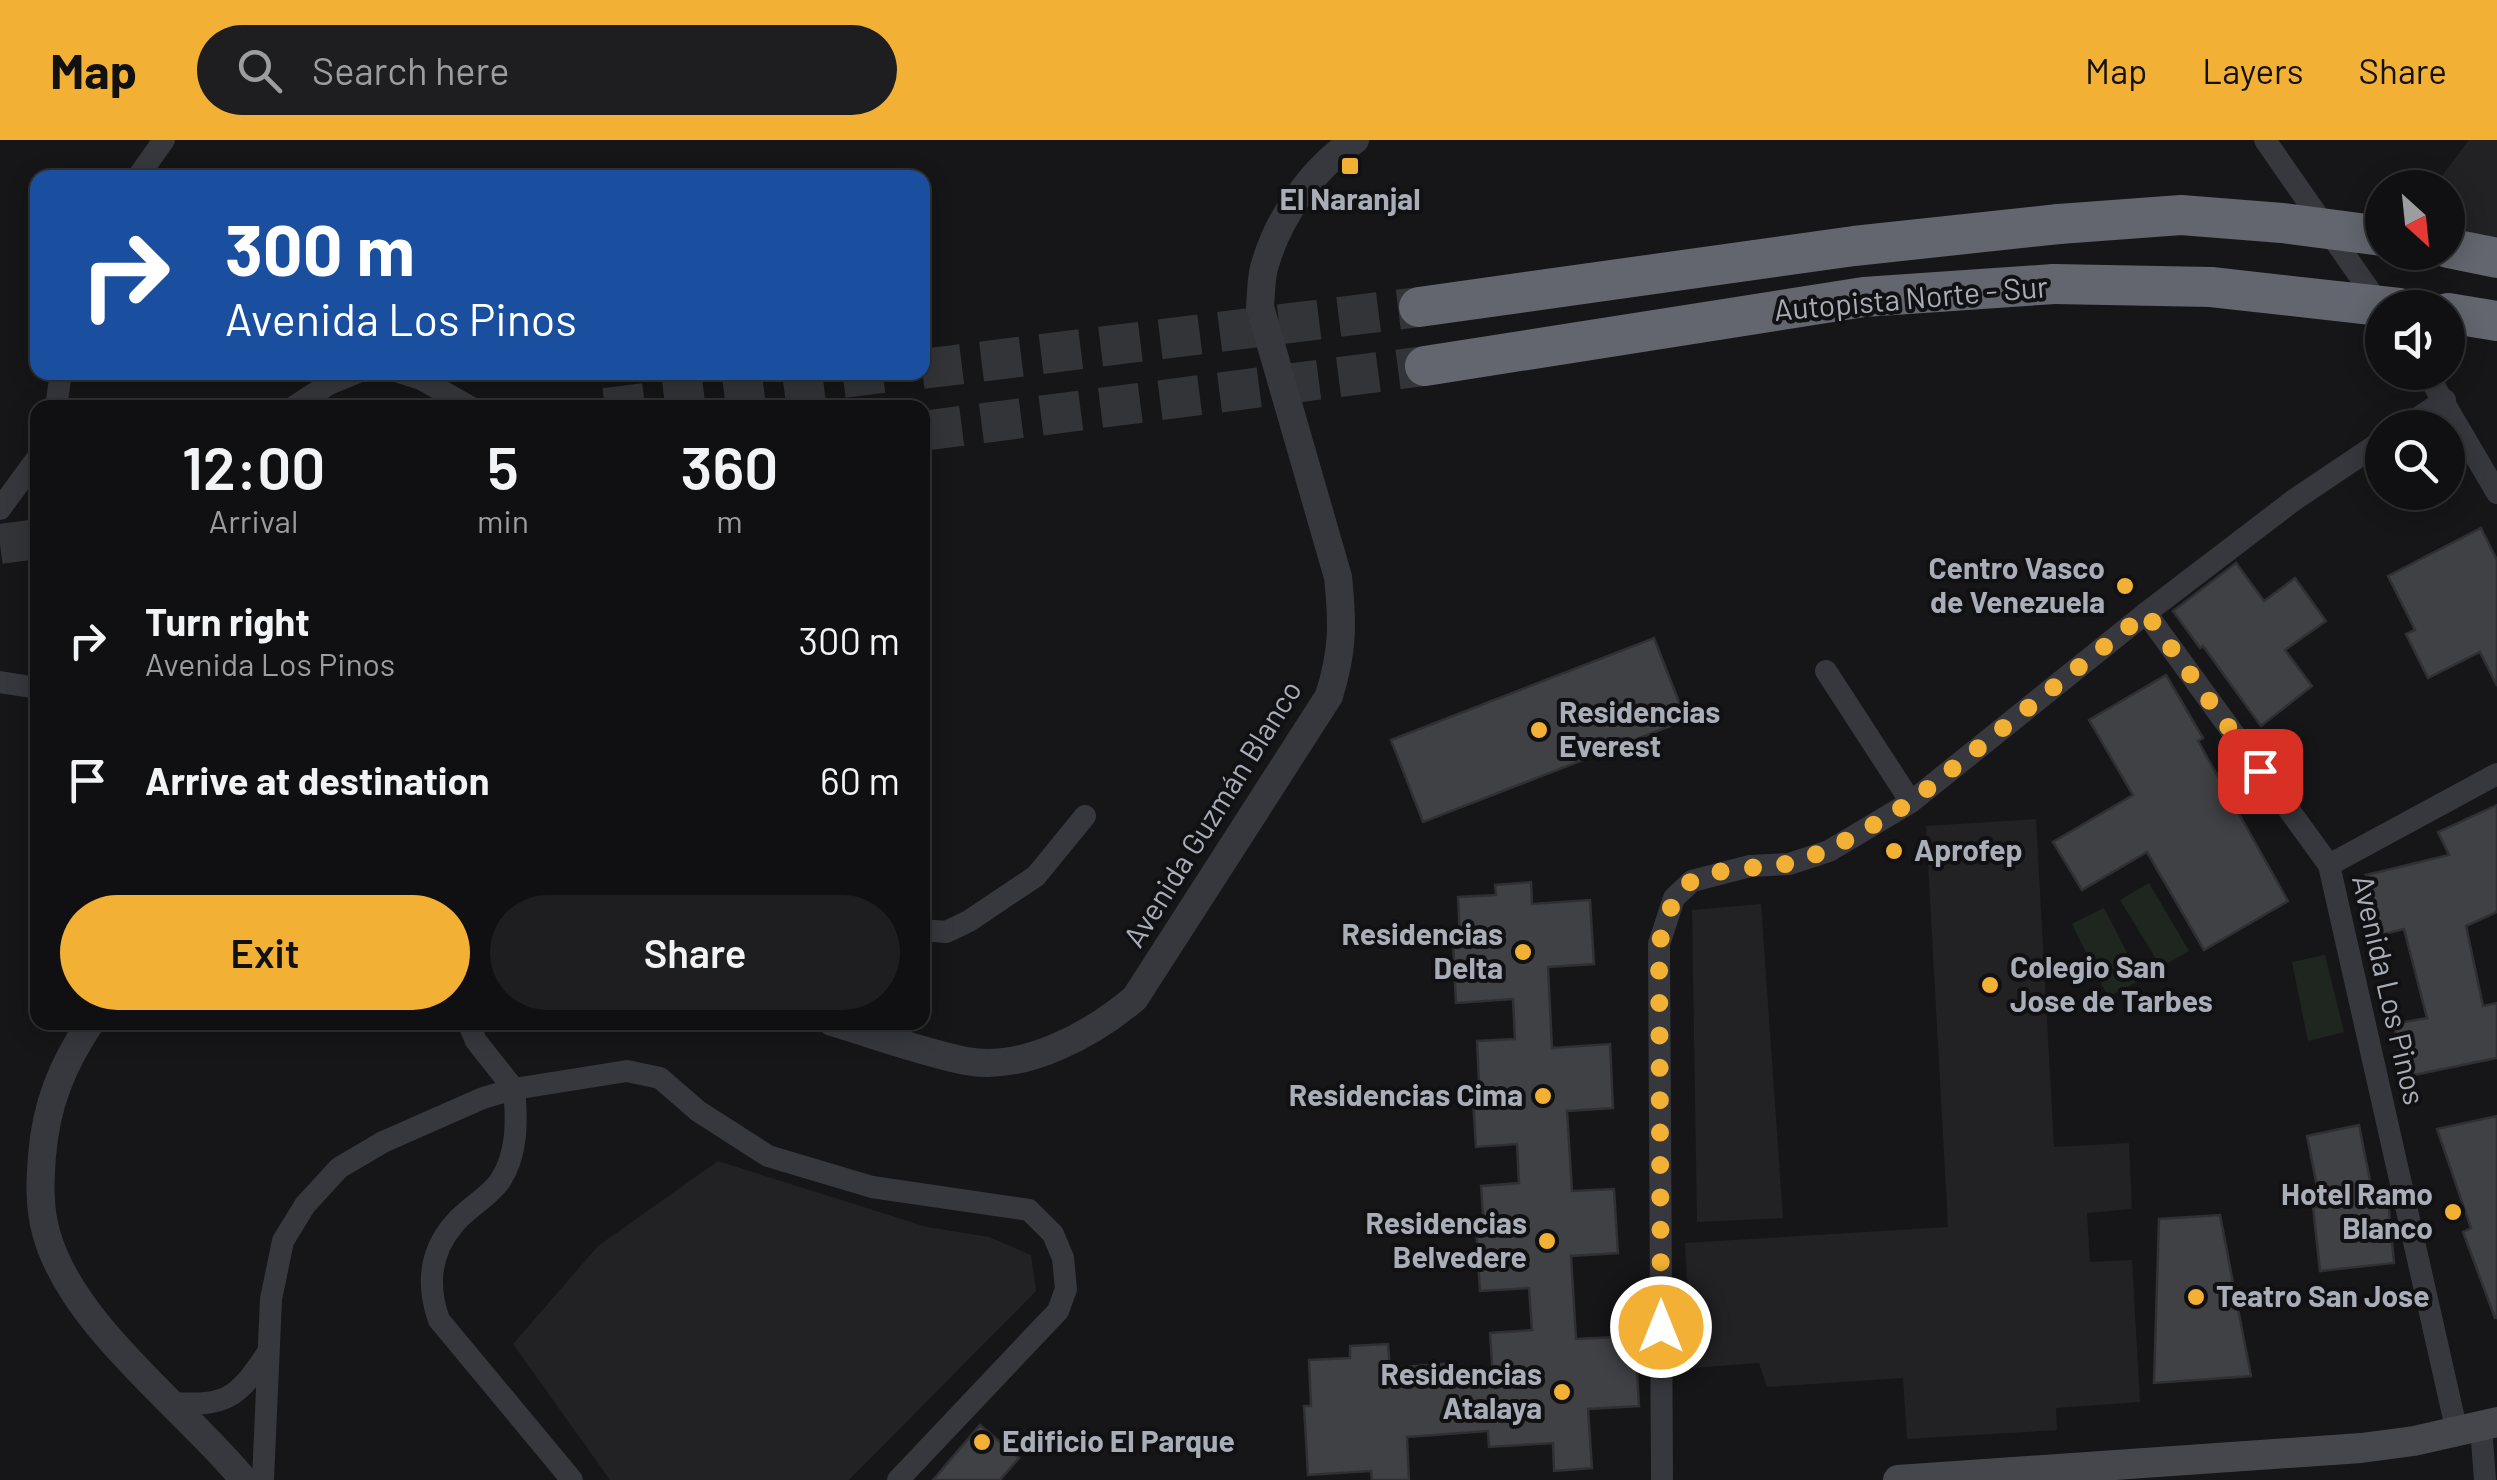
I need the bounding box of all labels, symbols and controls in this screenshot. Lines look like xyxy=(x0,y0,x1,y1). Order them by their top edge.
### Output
search box xyxy=(197,25,897,115)
text: Map xyxy=(50,41,137,99)
icon: search xyxy=(232,43,287,98)
text: Search here xyxy=(312,47,509,93)
text: Map xyxy=(2085,49,2147,91)
text: Layers xyxy=(2202,49,2304,91)
text: Share xyxy=(2359,49,2447,91)
marker: El Naranjal xyxy=(1339,155,1361,177)
north arrow xyxy=(2365,170,2465,270)
map controls xyxy=(2365,170,2465,510)
place label: El Naranjal xyxy=(1280,180,1420,216)
text: 300 m xyxy=(225,206,415,290)
icon: right xyxy=(60,210,190,340)
street label: Autopista Norte - Sur xyxy=(1772,267,2049,327)
button: sound xyxy=(2365,290,2465,390)
text: Avenida Los Pinos xyxy=(225,291,577,345)
button: search xyxy=(2365,410,2465,510)
text: 12:00 xyxy=(182,430,325,502)
text: 5 xyxy=(487,430,519,502)
text: 360 xyxy=(681,430,778,502)
text: Arrival xyxy=(209,501,298,539)
text: min xyxy=(477,501,529,539)
text: m xyxy=(716,501,743,539)
place label: Centro Vasco de Venezuela xyxy=(1928,549,2105,619)
marker: Centro Vasco de Venezuela xyxy=(2114,575,2136,597)
text: Turn right xyxy=(145,598,310,644)
icon: right xyxy=(60,613,115,668)
text: 300 m xyxy=(798,617,900,663)
text: Avenida Los Pinos xyxy=(145,644,395,682)
street label: Avenida Guzmán Blanco xyxy=(1115,673,1308,953)
place label: Residencias Everest xyxy=(1559,693,1720,763)
marker: Residencias Everest xyxy=(1528,719,1550,741)
pin xyxy=(2218,729,2303,814)
icon: arrive xyxy=(2233,744,2288,799)
icon: arrive xyxy=(60,753,115,808)
text: Arrive at destination xyxy=(145,757,490,803)
text: 60 m xyxy=(820,757,900,803)
place label: Aprofep xyxy=(1914,831,2023,867)
marker: Aprofep xyxy=(1883,840,1905,862)
street label: Avenida Los Pinos xyxy=(2346,871,2434,1108)
button: Exit xyxy=(60,895,470,1010)
button: Share xyxy=(490,895,900,1010)
place label: Residencias Delta xyxy=(1342,915,1503,985)
marker: Residencias Delta xyxy=(1512,941,1534,963)
place label: Colegio San Jose de Tarbes xyxy=(2010,948,2213,1018)
marker: Colegio San Jose de Tarbes xyxy=(1979,974,2001,996)
place label: Residencias Cima xyxy=(1289,1076,1523,1112)
marker: Residencias Cima xyxy=(1532,1085,1554,1107)
place label: Hotel Ramo Blanco xyxy=(2281,1175,2433,1245)
marker: Hotel Ramo Blanco xyxy=(2442,1201,2464,1223)
place label: Residencias Belvedere xyxy=(1366,1204,1527,1274)
marker: Residencias Belvedere xyxy=(1536,1230,1558,1252)
position arrow xyxy=(1609,1275,1713,1379)
place label: Teatro San Jose xyxy=(2216,1277,2430,1313)
marker: Teatro San Jose xyxy=(2185,1286,2207,1308)
place label: Residencias Atalaya xyxy=(1381,1355,1542,1425)
marker: Residencias Atalaya xyxy=(1551,1381,1573,1403)
place label: Edificio El Parque xyxy=(1002,1422,1235,1458)
marker: Edificio El Parque xyxy=(971,1431,993,1453)

